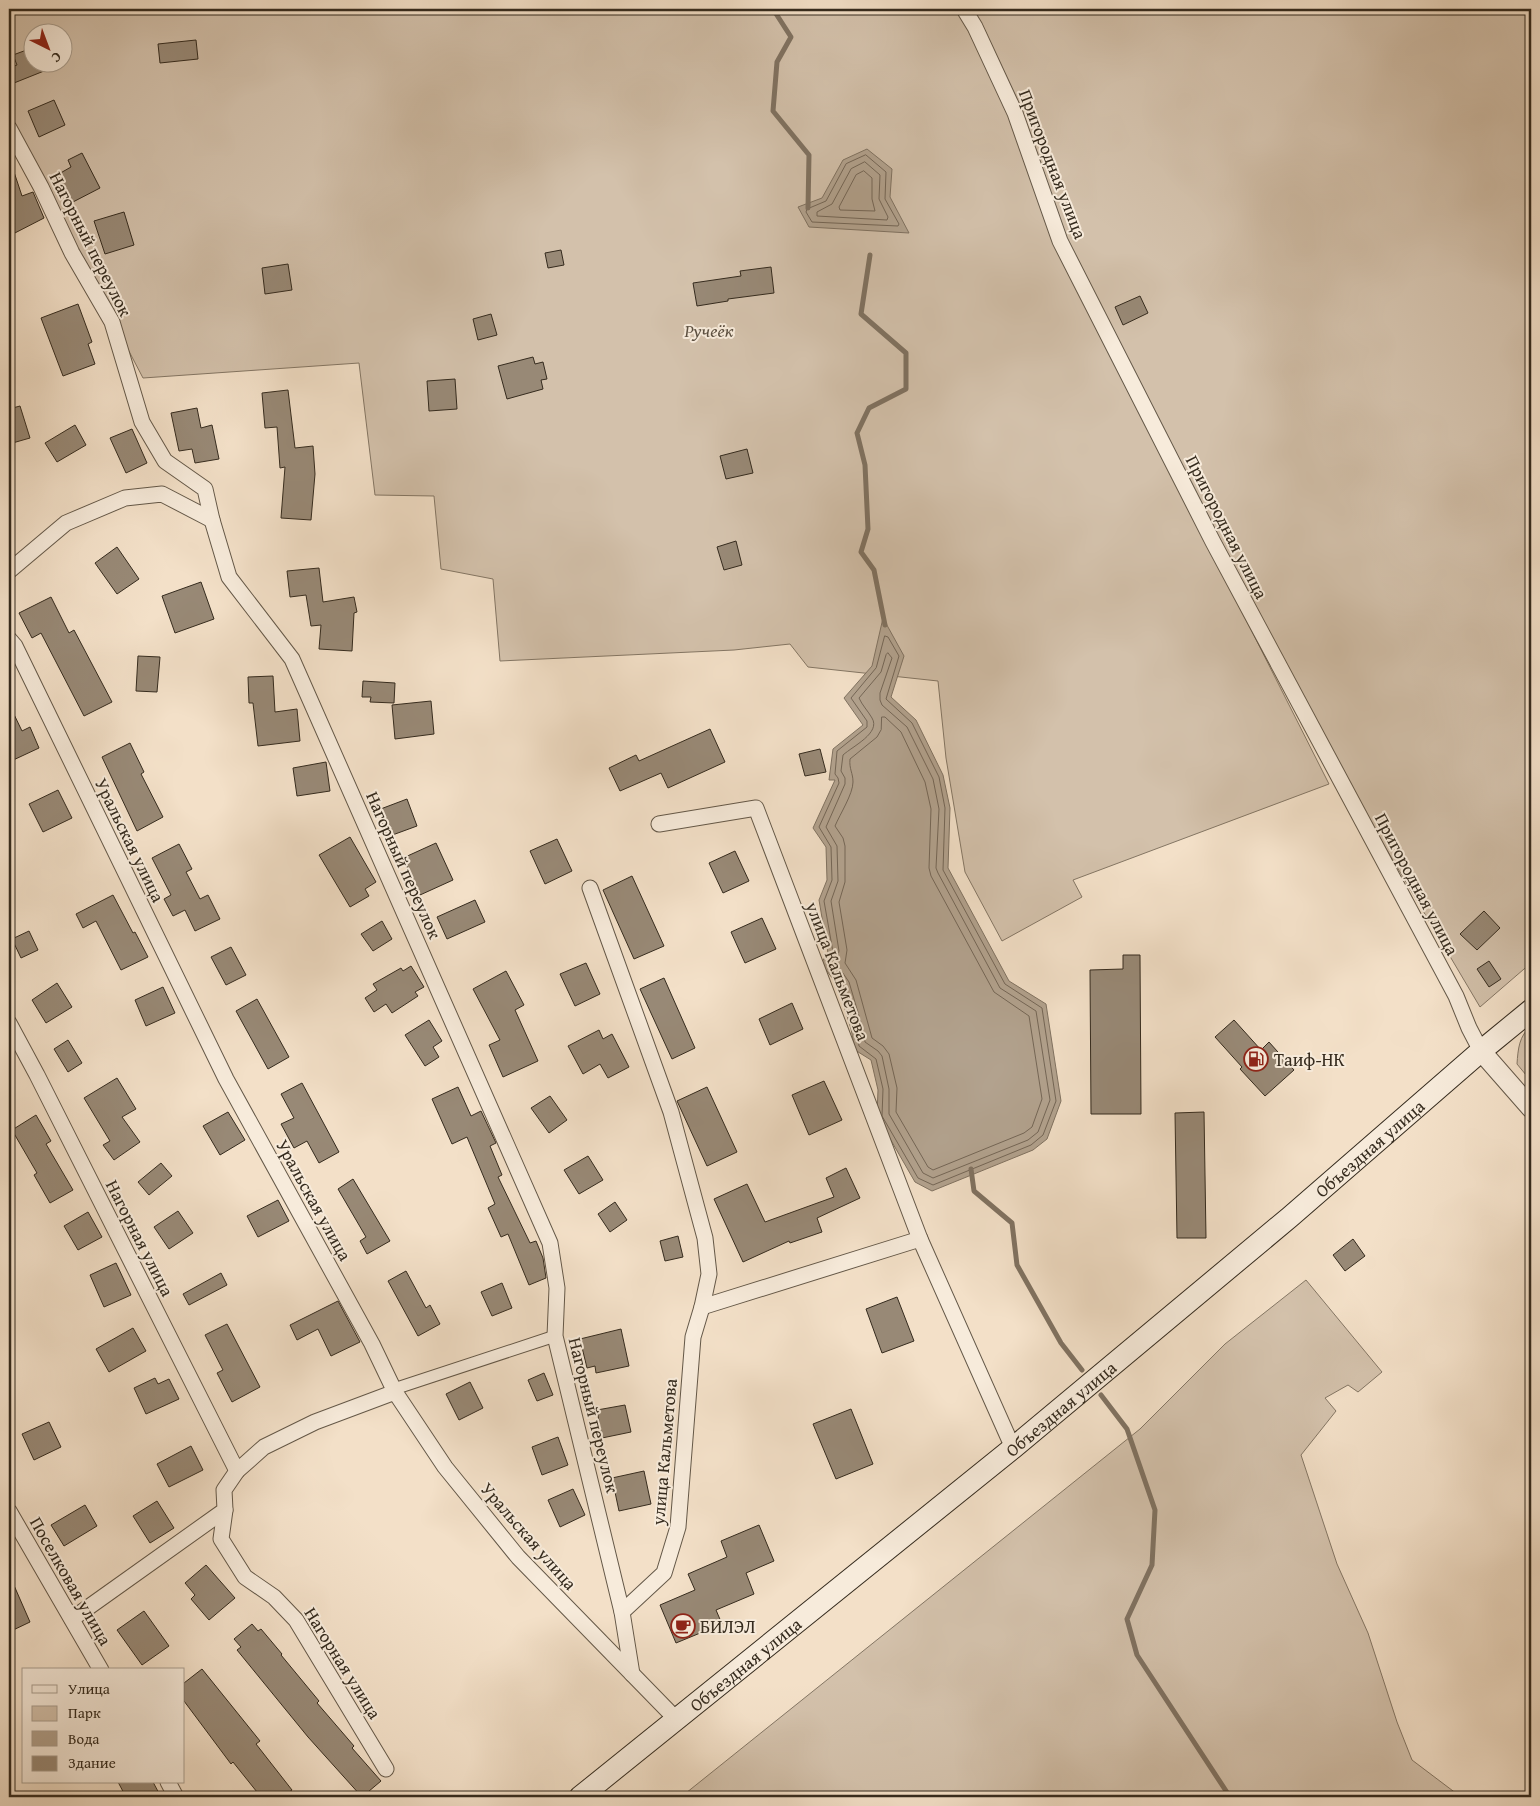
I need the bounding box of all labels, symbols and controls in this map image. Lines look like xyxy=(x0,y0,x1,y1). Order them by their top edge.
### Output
north arrow xyxy=(22,22,72,72)
text: С xyxy=(47,48,66,68)
street label: Пригородная улица xyxy=(1012,85,1094,243)
street label: Нагорный переулок xyxy=(43,167,139,322)
park label: Ручеёк xyxy=(683,317,734,344)
street label: Пригородная улица xyxy=(1179,450,1275,604)
street label: Уральская улица xyxy=(88,773,172,907)
street label: Нагорный переулок xyxy=(359,787,449,944)
street label: Пригородная улица xyxy=(1368,808,1466,961)
street label: улица Кальметова xyxy=(799,897,877,1045)
fuel station icon: Таиф-НК xyxy=(1243,1046,1269,1072)
place label: Таиф-НК xyxy=(1274,1046,1345,1073)
street label: Объездная улица xyxy=(1309,1092,1430,1203)
street label: Уральская улица xyxy=(269,1134,359,1266)
street label: Нагорная улица xyxy=(99,1175,181,1301)
street label: Нагорный переулок xyxy=(562,1335,626,1496)
street label: Объездная улица xyxy=(999,1354,1122,1463)
street label: улица Кальметова xyxy=(644,1377,684,1527)
street label: Уральская улица xyxy=(474,1476,584,1596)
street label: Поселковая улица xyxy=(23,1512,119,1651)
street label: Нагорная улица xyxy=(298,1602,389,1725)
street label: Объездная улица xyxy=(683,1610,807,1718)
cafe icon: БИЛЭЛ xyxy=(670,1613,696,1639)
place label: БИЛЭЛ xyxy=(700,1613,756,1640)
legend xyxy=(22,1668,185,1784)
text: Улица xyxy=(68,1678,111,1699)
text: Парк xyxy=(68,1702,101,1723)
text: Вода xyxy=(68,1728,100,1749)
text: Здание xyxy=(68,1752,116,1773)

